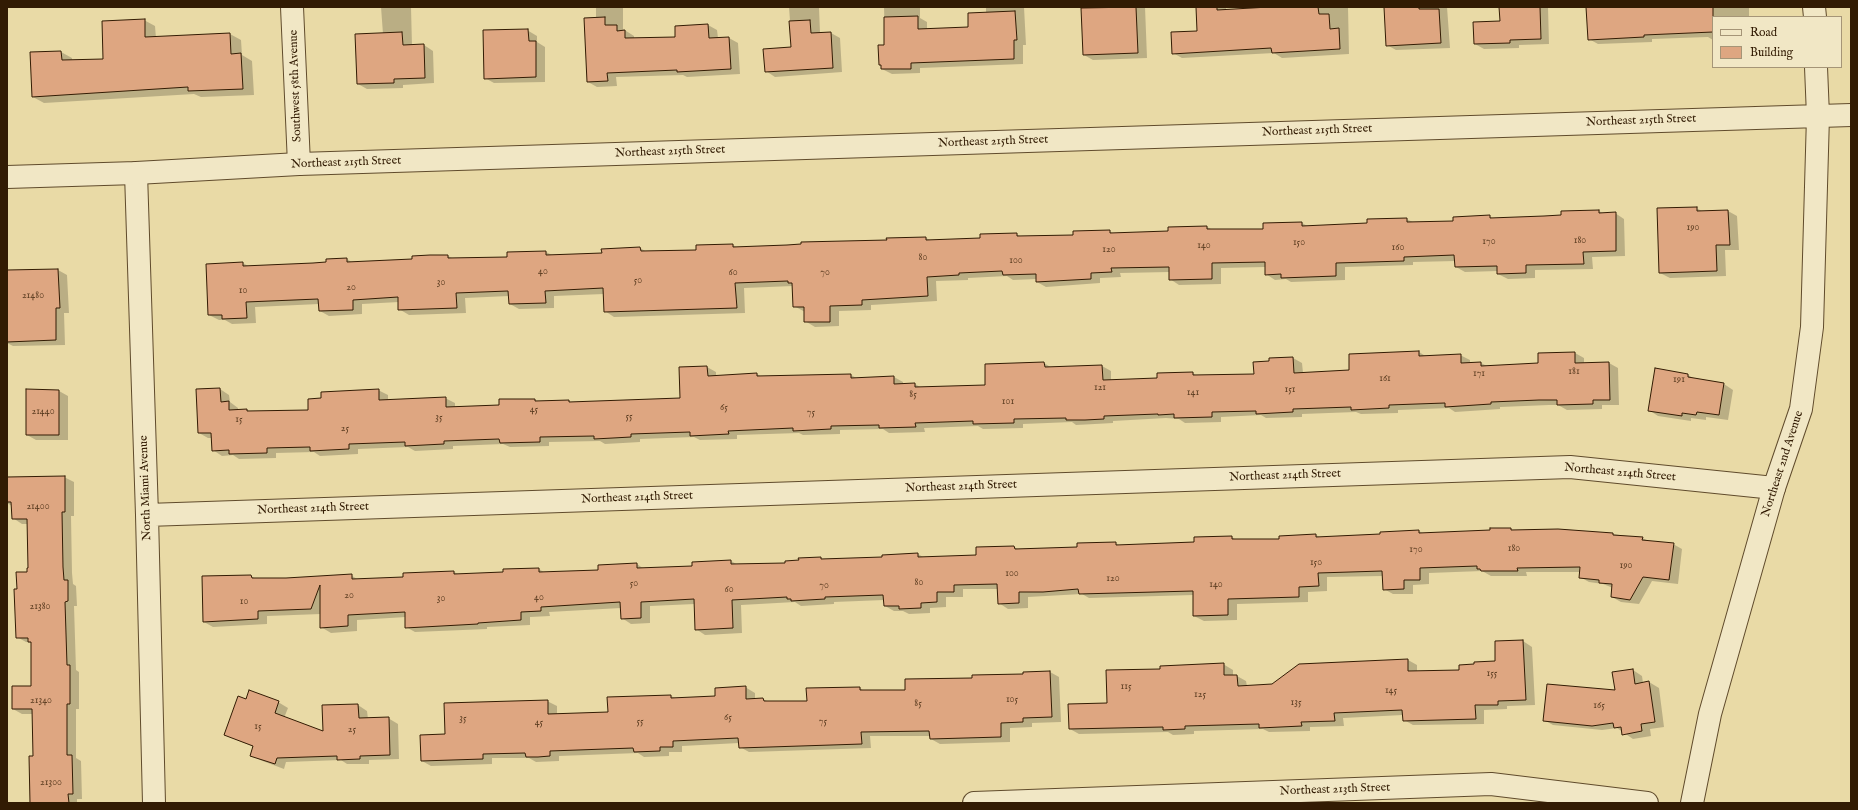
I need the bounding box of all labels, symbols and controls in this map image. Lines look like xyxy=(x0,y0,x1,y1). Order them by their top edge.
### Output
legend xyxy=(1712,16,1842,68)
text: Road xyxy=(1750,25,1777,40)
street label: Southwest 58th Avenue xyxy=(287,30,305,142)
text: Building xyxy=(1750,45,1793,60)
street label: Northeast 215th Street xyxy=(1586,112,1696,130)
street label: Northeast 215th Street xyxy=(1262,122,1372,140)
street label: Northeast 215th Street xyxy=(938,133,1048,151)
street label: Northeast 215th Street xyxy=(615,143,725,161)
street label: Northeast 215th Street xyxy=(291,154,401,172)
house number: 190 xyxy=(1686,222,1700,234)
house number: 180 xyxy=(1574,235,1586,247)
house number: 170 xyxy=(1482,236,1496,248)
house number: 150 xyxy=(1293,237,1305,249)
house number: 140 xyxy=(1197,240,1211,252)
house number: 160 xyxy=(1392,242,1404,254)
house number: 120 xyxy=(1102,244,1116,256)
house number: 80 xyxy=(919,252,927,264)
house number: 100 xyxy=(1009,255,1023,267)
house number: 40 xyxy=(538,266,548,278)
house number: 60 xyxy=(728,267,738,279)
house number: 70 xyxy=(820,267,830,279)
house number: 50 xyxy=(634,275,642,287)
house number: 30 xyxy=(437,277,445,289)
house number: 20 xyxy=(346,282,356,294)
house number: 10 xyxy=(239,285,247,297)
house number: 21480 xyxy=(22,290,44,302)
house number: 181 xyxy=(1568,366,1580,378)
house number: 171 xyxy=(1473,368,1485,380)
house number: 161 xyxy=(1379,373,1391,385)
house number: 191 xyxy=(1673,374,1685,386)
house number: 121 xyxy=(1094,382,1106,394)
house number: 151 xyxy=(1284,384,1296,396)
house number: 141 xyxy=(1187,387,1199,399)
house number: 85 xyxy=(909,389,917,401)
house number: 101 xyxy=(1002,396,1014,408)
house number: 65 xyxy=(720,402,728,414)
house number: 45 xyxy=(530,404,538,416)
house number: 21440 xyxy=(31,406,55,418)
house number: 75 xyxy=(807,407,815,419)
street label: Northeast 2nd Avenue xyxy=(1759,409,1807,519)
house number: 55 xyxy=(625,411,633,423)
house number: 35 xyxy=(435,412,443,424)
house number: 15 xyxy=(235,414,243,426)
house number: 25 xyxy=(341,423,349,435)
street label: North Miami Avenue xyxy=(137,435,155,541)
street label: Northeast 214th Street xyxy=(1564,461,1676,485)
street label: Northeast 214th Street xyxy=(1229,467,1341,485)
street label: Northeast 214th Street xyxy=(905,478,1017,496)
street label: Northeast 214th Street xyxy=(581,489,693,507)
street label: Northeast 214th Street xyxy=(257,500,369,518)
house number: 21400 xyxy=(26,501,50,513)
house number: 180 xyxy=(1508,543,1520,555)
house number: 170 xyxy=(1409,544,1423,556)
house number: 150 xyxy=(1310,557,1322,569)
house number: 190 xyxy=(1619,560,1633,572)
house number: 100 xyxy=(1005,568,1019,580)
house number: 120 xyxy=(1106,573,1120,585)
house number: 80 xyxy=(915,577,923,589)
house number: 50 xyxy=(630,578,638,590)
house number: 140 xyxy=(1209,579,1223,591)
house number: 70 xyxy=(819,580,829,592)
house number: 60 xyxy=(724,584,734,596)
house number: 20 xyxy=(344,590,354,602)
house number: 40 xyxy=(534,592,544,604)
house number: 30 xyxy=(437,593,445,605)
house number: 10 xyxy=(240,596,248,608)
house number: 21380 xyxy=(30,601,50,613)
house number: 155 xyxy=(1487,668,1497,680)
house number: 115 xyxy=(1120,681,1132,693)
house number: 145 xyxy=(1385,685,1397,697)
house number: 125 xyxy=(1194,689,1206,701)
house number: 105 xyxy=(1006,694,1018,706)
house number: 21340 xyxy=(30,695,52,707)
house number: 135 xyxy=(1290,697,1302,709)
house number: 85 xyxy=(914,698,922,710)
house number: 165 xyxy=(1593,700,1605,712)
house number: 65 xyxy=(724,712,732,724)
house number: 35 xyxy=(459,713,467,725)
house number: 55 xyxy=(636,716,644,728)
house number: 75 xyxy=(819,716,827,728)
house number: 45 xyxy=(535,717,543,729)
house number: 15 xyxy=(254,721,262,733)
house number: 25 xyxy=(348,724,356,736)
house number: 21300 xyxy=(40,777,62,789)
street label: Northeast 213th Street xyxy=(1280,781,1390,799)

